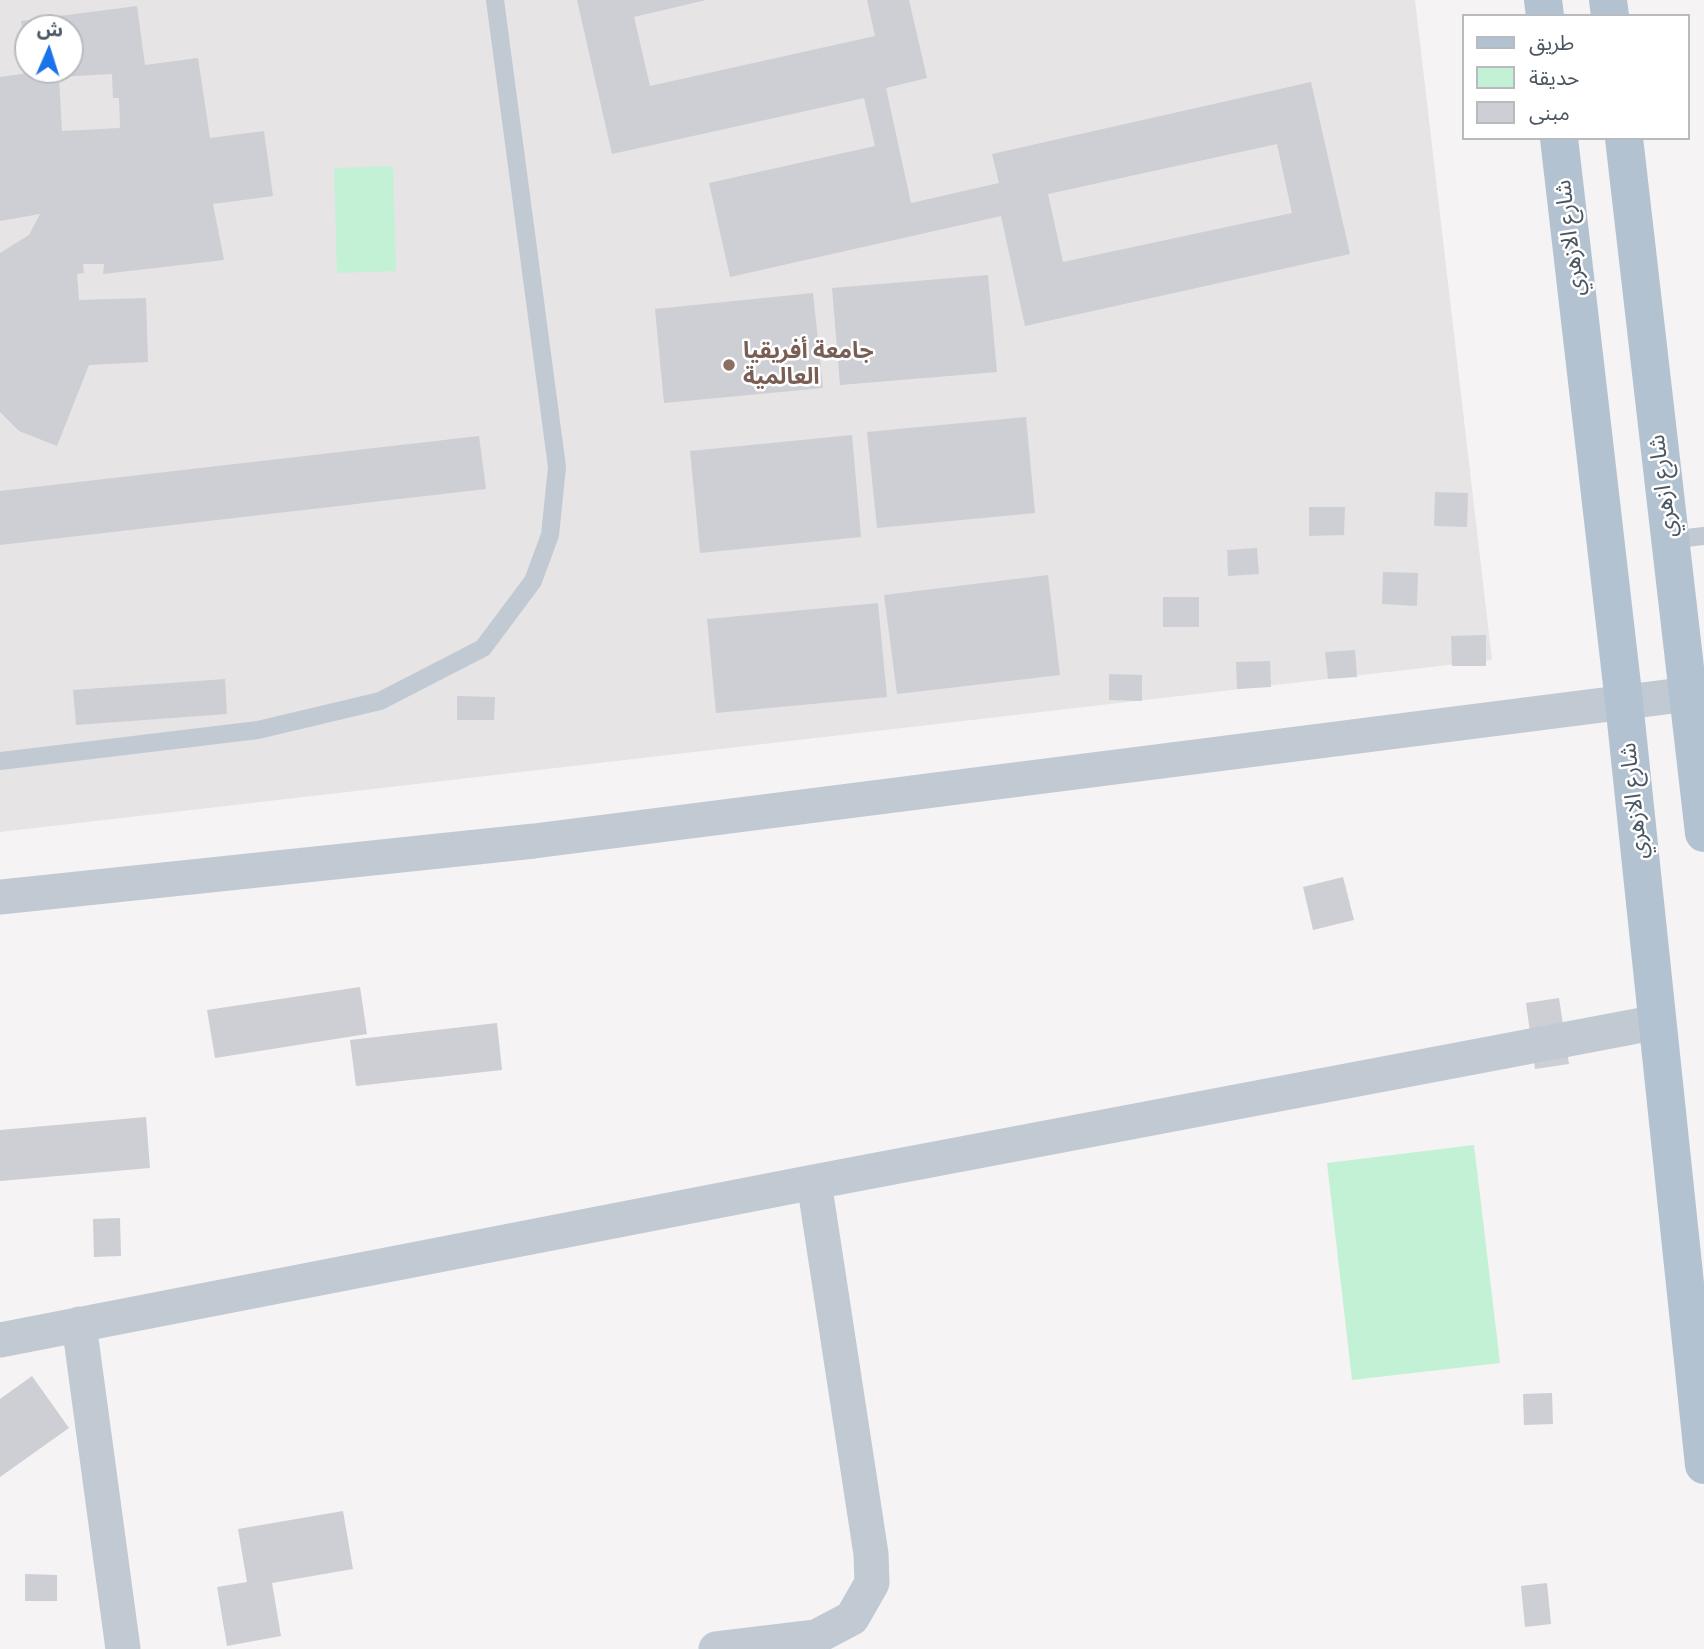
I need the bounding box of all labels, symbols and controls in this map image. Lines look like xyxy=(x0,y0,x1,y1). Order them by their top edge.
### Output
north arrow xyxy=(14,14,84,84)
legend xyxy=(1462,14,1690,140)
text: ش xyxy=(36,16,64,43)
text: طريق xyxy=(1529,29,1574,57)
text: حديقة xyxy=(1529,64,1579,92)
text: مبنى xyxy=(1529,99,1570,127)
street label: شارع الازهري xyxy=(1550,178,1592,298)
place label: جامعة أفريقيا العالمية xyxy=(743,338,874,392)
marker: جامعة أفريقيا العالمية xyxy=(721,357,737,373)
street label: شارع ازهري xyxy=(1644,433,1684,539)
street label: شارع الازهري xyxy=(1615,741,1655,861)

